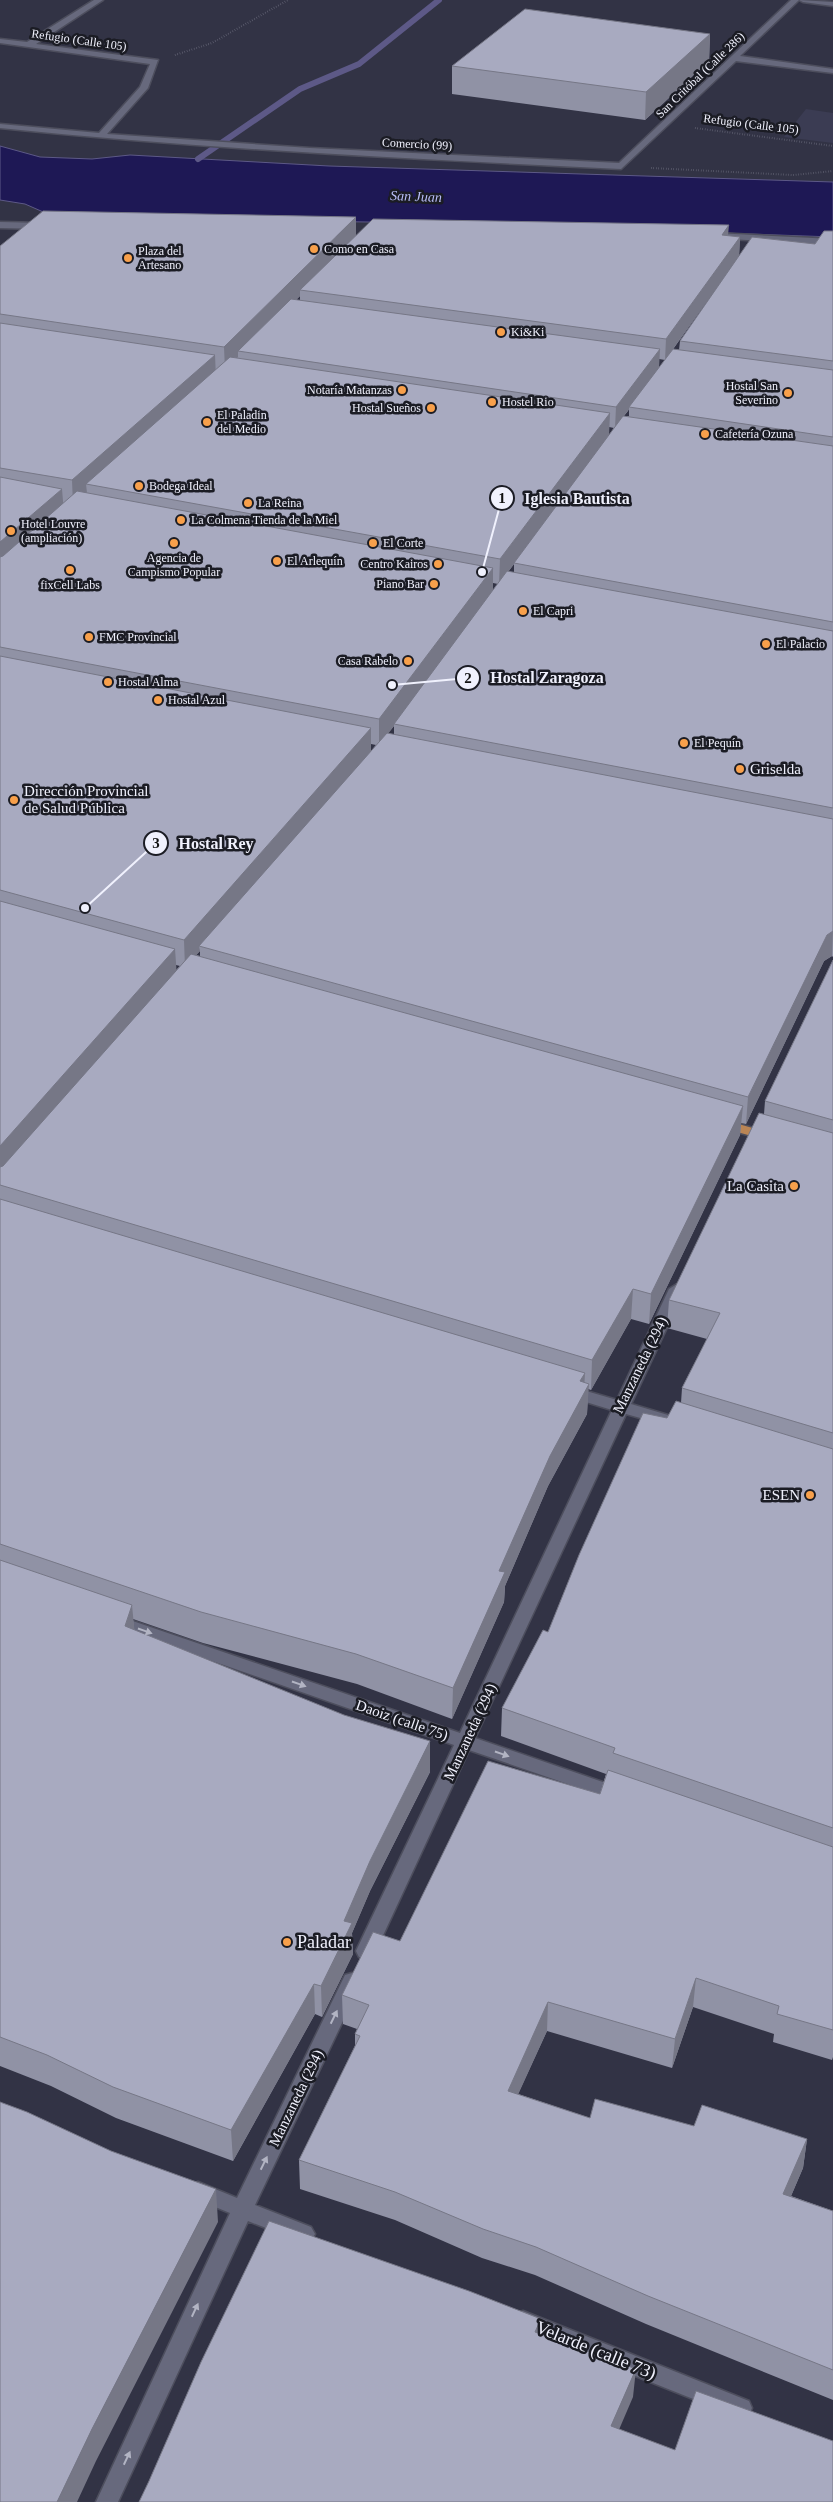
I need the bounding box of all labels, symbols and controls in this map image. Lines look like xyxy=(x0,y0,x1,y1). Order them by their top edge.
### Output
street label: Refugio (Calle 105) xyxy=(31,26,127,54)
street label: San Critóbal (Calle 286) xyxy=(653,29,747,121)
street label: Refugio (Calle 105) xyxy=(703,111,799,137)
street label: Comercio (99) xyxy=(382,135,452,153)
water label: San Juan xyxy=(390,188,442,205)
place label: Como en Casa xyxy=(324,242,395,256)
marker: Como en Casa xyxy=(308,243,320,255)
place label: Plaza del Artesano xyxy=(138,244,182,272)
marker: Plaza del Artesano xyxy=(122,252,134,264)
place label: Ki&Ki xyxy=(511,325,545,339)
marker: Ki&Ki xyxy=(495,326,507,338)
place label: Hostal San Severino xyxy=(726,379,778,407)
place label: Notaría Matanzas xyxy=(307,383,392,397)
marker: Notaría Matanzas xyxy=(396,384,408,396)
marker: Hostal San Severino xyxy=(782,387,794,399)
place label: Hostel Rio xyxy=(502,395,554,409)
marker: Hostel Rio xyxy=(486,396,498,408)
place label: Hostal Sueños xyxy=(352,401,421,415)
marker: Hostal Sueños xyxy=(425,402,437,414)
place label: El Paladin del Medio xyxy=(217,408,267,436)
marker: El Paladin del Medio xyxy=(201,416,213,428)
place label: Cafetería Ozuna xyxy=(715,427,794,441)
marker: Cafetería Ozuna xyxy=(699,428,711,440)
place label: Bodega Ideal xyxy=(149,479,213,493)
marker: Bodega Ideal xyxy=(133,480,145,492)
callout: Iglesia Bautista xyxy=(489,483,639,514)
text: 1 xyxy=(498,490,506,506)
text: Iglesia Bautista xyxy=(524,490,630,508)
place label: La Reina xyxy=(258,496,302,510)
marker: La Reina xyxy=(242,497,254,509)
place label: La Colmena Tienda de la Miel xyxy=(191,513,338,527)
marker: La Colmena Tienda de la Miel xyxy=(175,514,187,526)
place label: Hotel Louvre (ampliación) xyxy=(21,517,85,545)
marker: Hotel Louvre (ampliación) xyxy=(5,525,17,537)
place label: El Corte xyxy=(383,536,423,550)
marker: Agencia de Campismo Popular xyxy=(168,537,180,549)
marker: El Corte xyxy=(367,537,379,549)
place label: Agencia de Campismo Popular xyxy=(128,551,220,579)
place label: El Arlequín xyxy=(287,554,343,568)
marker: El Arlequín xyxy=(271,555,283,567)
place label: Centro Kairos xyxy=(360,557,428,571)
marker: Centro Kairos xyxy=(432,558,444,570)
marker: fixCell Labs xyxy=(64,564,76,576)
place label: Piano Bar xyxy=(376,577,424,591)
place label: fixCell Labs xyxy=(40,578,100,592)
marker: Piano Bar xyxy=(428,578,440,590)
place label: El Capri xyxy=(533,604,574,618)
marker: El Capri xyxy=(517,605,529,617)
place label: FMC Provincial xyxy=(99,630,177,644)
marker: FMC Provincial xyxy=(83,631,95,643)
place label: El Palacio xyxy=(776,637,825,651)
marker: El Palacio xyxy=(760,638,772,650)
place label: Casa Rabelo xyxy=(338,654,398,668)
marker: Casa Rabelo xyxy=(402,655,414,667)
callout: Hostal Zaragoza xyxy=(455,662,614,693)
text: Hostal Zaragoza xyxy=(490,669,604,687)
text: 2 xyxy=(464,670,472,686)
place label: Hostal Alma xyxy=(118,675,179,689)
marker: Hostal Alma xyxy=(102,676,114,688)
place label: Hostal Azul xyxy=(168,693,226,707)
marker: Hostal Azul xyxy=(152,694,164,706)
place label: El Pequín xyxy=(694,736,741,750)
marker: El Pequín xyxy=(678,737,690,749)
place label: Griselda xyxy=(750,761,801,777)
marker: Griselda xyxy=(734,763,746,775)
place label: Dirección Provincial de Salud Pública xyxy=(24,783,149,816)
marker: Dirección Provincial de Salud Pública xyxy=(8,794,20,806)
callout: Hostal Rey xyxy=(143,828,263,859)
text: 3 xyxy=(152,835,160,851)
text: Hostal Rey xyxy=(178,835,254,853)
place label: La Casita xyxy=(727,1178,784,1194)
marker: La Casita xyxy=(788,1180,800,1192)
street label: Manzaneda (294) xyxy=(610,1314,671,1416)
place label: ESEN xyxy=(763,1487,800,1503)
marker: ESEN xyxy=(804,1489,816,1501)
one-way arrow xyxy=(138,1628,153,1635)
one-way arrow xyxy=(292,1680,307,1688)
street label: Manzaneda (294) xyxy=(440,1681,500,1784)
street label: Daoiz (calle 75) xyxy=(353,1697,450,1744)
one-way arrow xyxy=(495,1751,510,1758)
place label: Paladar xyxy=(297,1932,351,1952)
marker: Paladar xyxy=(281,1936,293,1948)
one-way arrow xyxy=(330,2009,339,2024)
street label: Manzaneda (294) xyxy=(266,2047,327,2149)
one-way arrow xyxy=(261,2156,269,2170)
one-way arrow xyxy=(192,2303,200,2317)
street label: Velarde (calle 73) xyxy=(533,2317,659,2384)
one-way arrow xyxy=(123,2451,131,2465)

